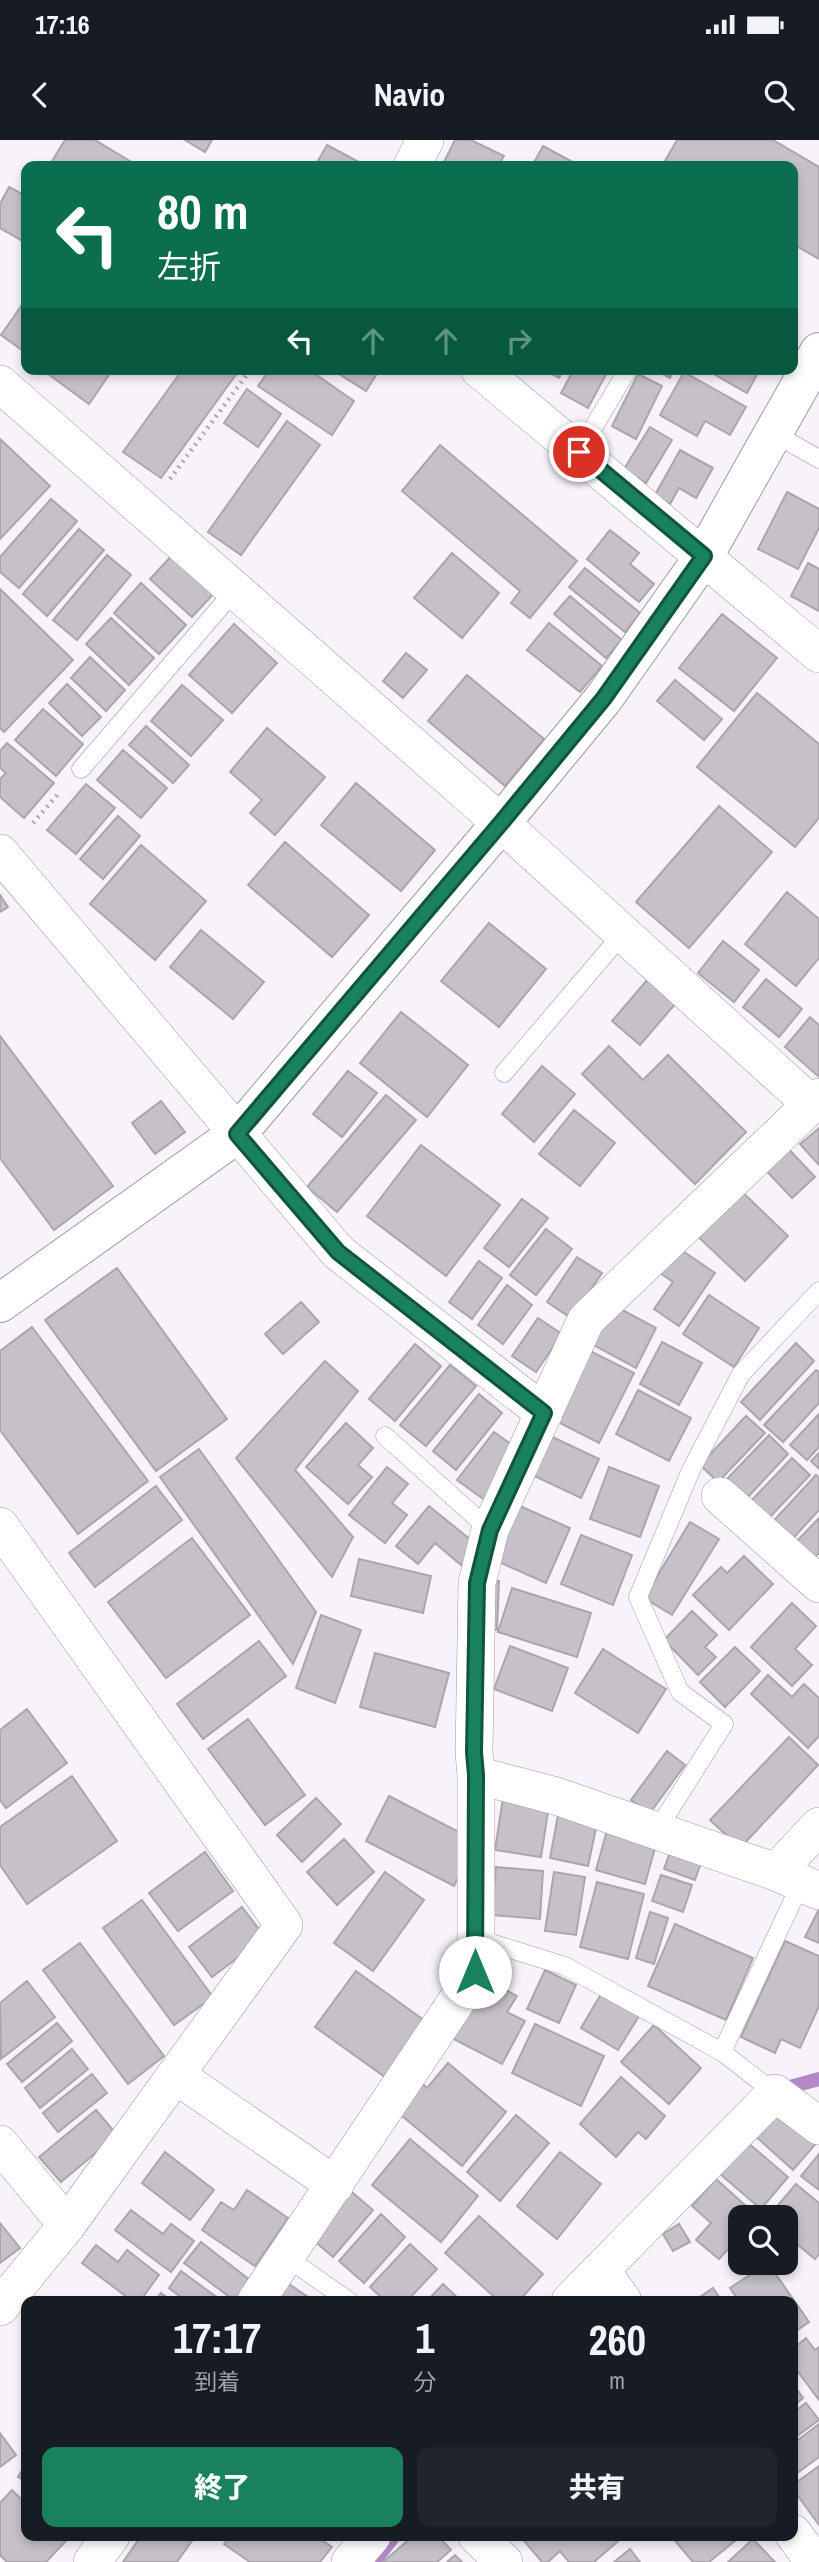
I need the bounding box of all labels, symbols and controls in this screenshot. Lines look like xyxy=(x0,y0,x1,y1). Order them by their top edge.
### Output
text: 17:16 xyxy=(35,7,90,42)
text: Navio xyxy=(374,73,445,116)
icon: back xyxy=(21,76,59,114)
icon: search xyxy=(760,76,798,114)
text: 80 m xyxy=(157,178,249,244)
icon: left xyxy=(42,189,133,280)
text: 左折 xyxy=(157,245,221,288)
icon: left xyxy=(281,322,319,360)
icon: ahead xyxy=(354,322,392,360)
icon: ahead xyxy=(427,322,465,360)
icon: right xyxy=(500,322,538,360)
pin xyxy=(549,422,609,482)
icon: arrive xyxy=(560,433,598,471)
position arrow xyxy=(438,1935,512,2009)
map controls xyxy=(728,2205,798,2275)
button: search xyxy=(728,2205,798,2275)
text: 17:17 xyxy=(173,2310,261,2366)
text: 1 xyxy=(415,2310,434,2366)
text: 260 xyxy=(588,2312,646,2368)
text: m xyxy=(609,2365,625,2396)
text: 到着 xyxy=(194,2366,240,2397)
text: 分 xyxy=(413,2366,436,2397)
button: 終了 xyxy=(42,2447,403,2527)
button: 共有 xyxy=(417,2447,777,2527)

